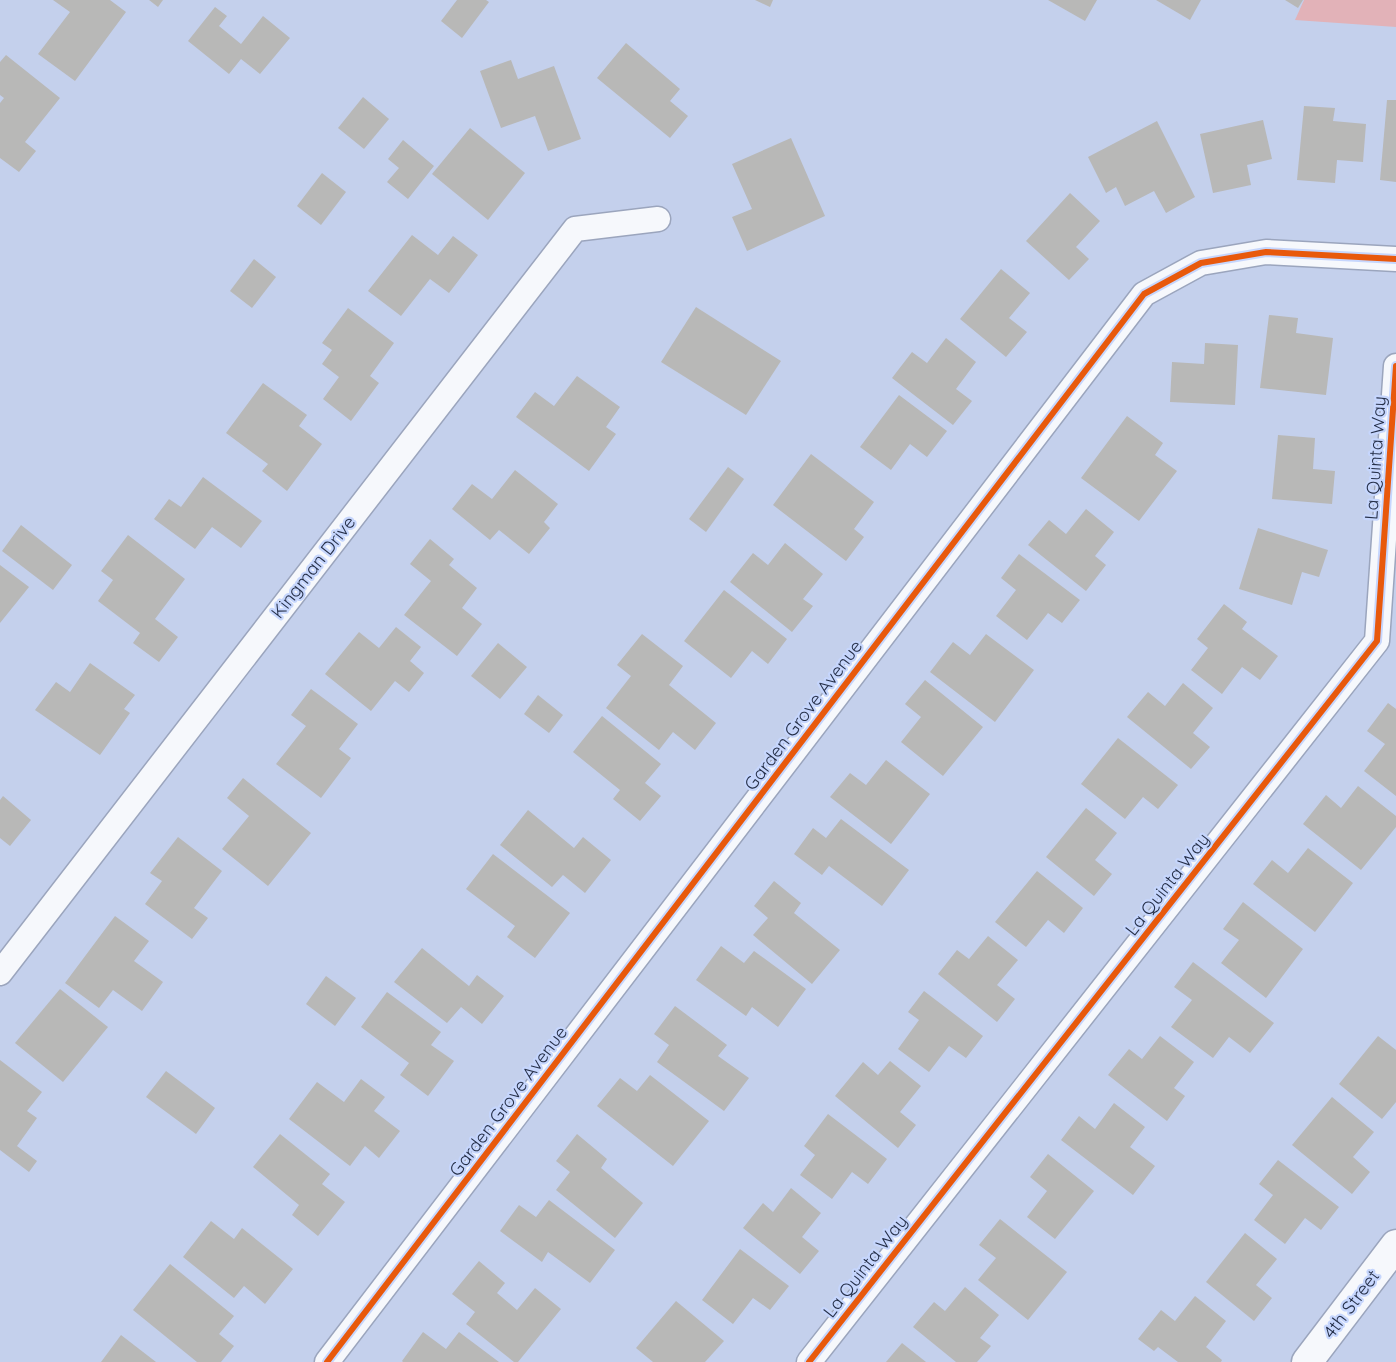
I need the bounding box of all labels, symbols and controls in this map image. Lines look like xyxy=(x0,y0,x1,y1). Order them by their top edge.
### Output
street label: La Quinta Way xyxy=(1359,395,1391,521)
street label: Kingman Drive xyxy=(266,511,360,623)
street label: Garden Grove Avenue xyxy=(739,635,867,795)
street label: La Quinta Way xyxy=(1120,828,1214,940)
street label: Garden Grove Avenue xyxy=(444,1021,572,1181)
street label: La Quinta Way xyxy=(818,1210,912,1322)
street label: 4th Street xyxy=(1318,1265,1384,1343)

